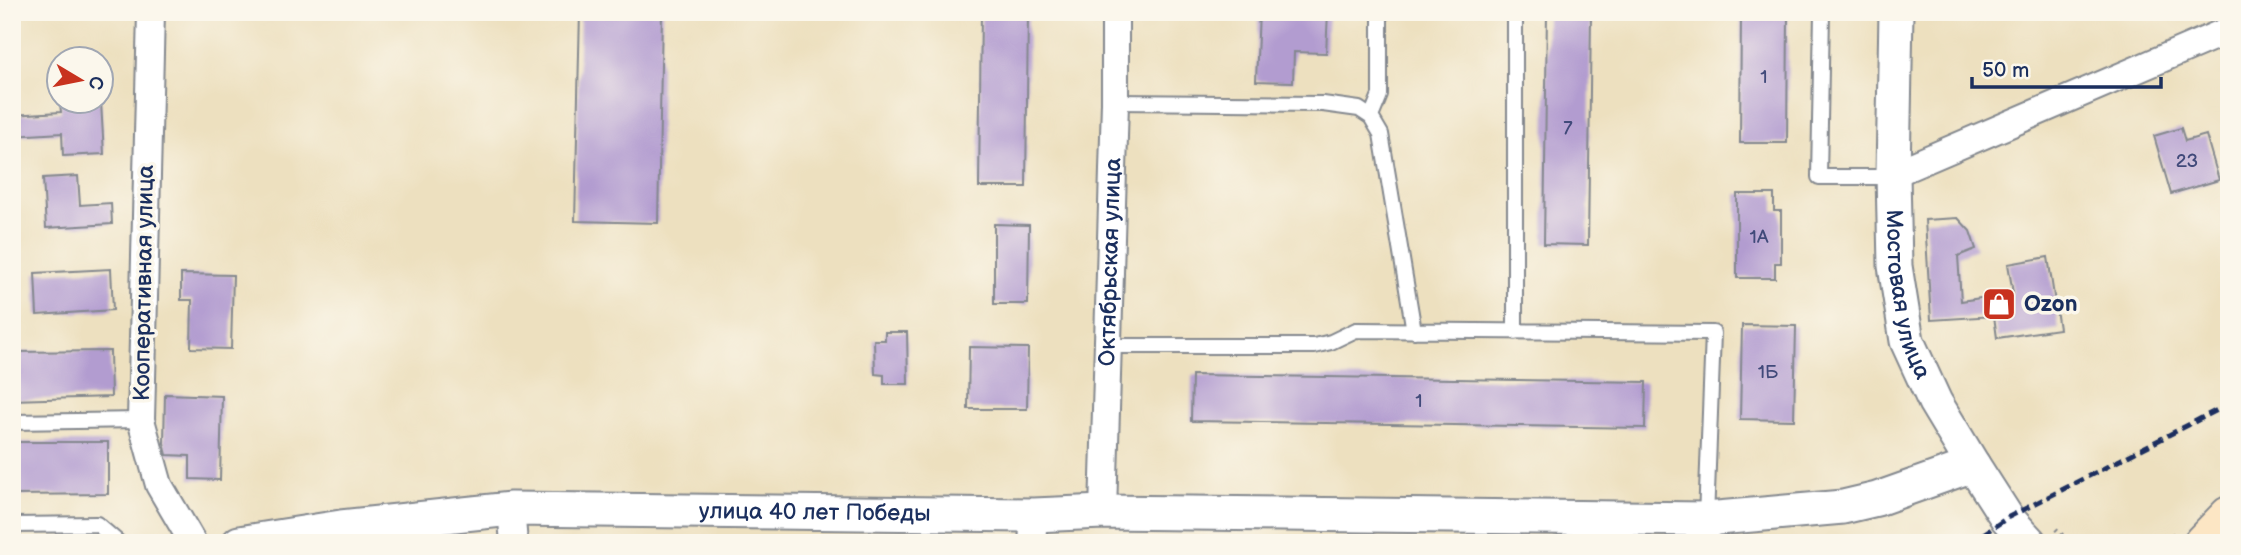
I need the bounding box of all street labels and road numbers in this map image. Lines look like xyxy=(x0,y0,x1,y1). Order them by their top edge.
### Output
street label: Октябрьская улица xyxy=(1093,157,1127,367)
street label: Кооперативная улица xyxy=(128,164,160,401)
street label: Мостовая улица xyxy=(1880,209,1937,384)
street label: улица 40 лет Победы xyxy=(699,497,931,528)

